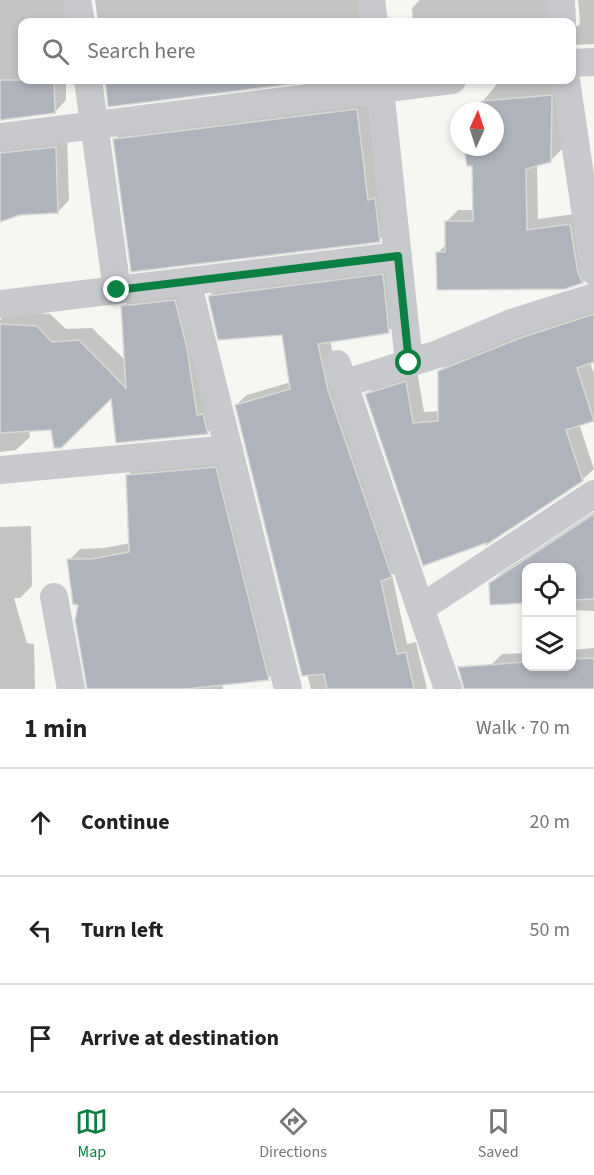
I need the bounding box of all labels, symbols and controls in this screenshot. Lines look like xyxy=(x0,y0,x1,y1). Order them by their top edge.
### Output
search box xyxy=(18,18,576,84)
icon: search xyxy=(39,35,72,68)
text: Search here xyxy=(87,35,195,67)
north arrow xyxy=(450,102,504,156)
route end xyxy=(103,276,129,302)
route start xyxy=(395,349,421,375)
map controls xyxy=(522,563,576,671)
button: locate xyxy=(522,563,576,617)
button: layers xyxy=(522,617,576,671)
text: 1 min xyxy=(24,710,87,747)
text: Walk · 70 m xyxy=(476,714,570,742)
icon: ahead xyxy=(24,806,57,839)
text: Continue xyxy=(81,806,170,838)
text: 20 m xyxy=(530,808,570,836)
icon: left xyxy=(24,914,57,947)
text: Turn left xyxy=(81,914,163,946)
text: 50 m xyxy=(530,916,570,944)
icon: arrive xyxy=(24,1022,57,1055)
text: Arrive at destination xyxy=(81,1022,279,1054)
tab: Map xyxy=(75,1105,108,1163)
tab: Directions xyxy=(259,1105,327,1163)
tab: Saved xyxy=(478,1105,519,1163)

